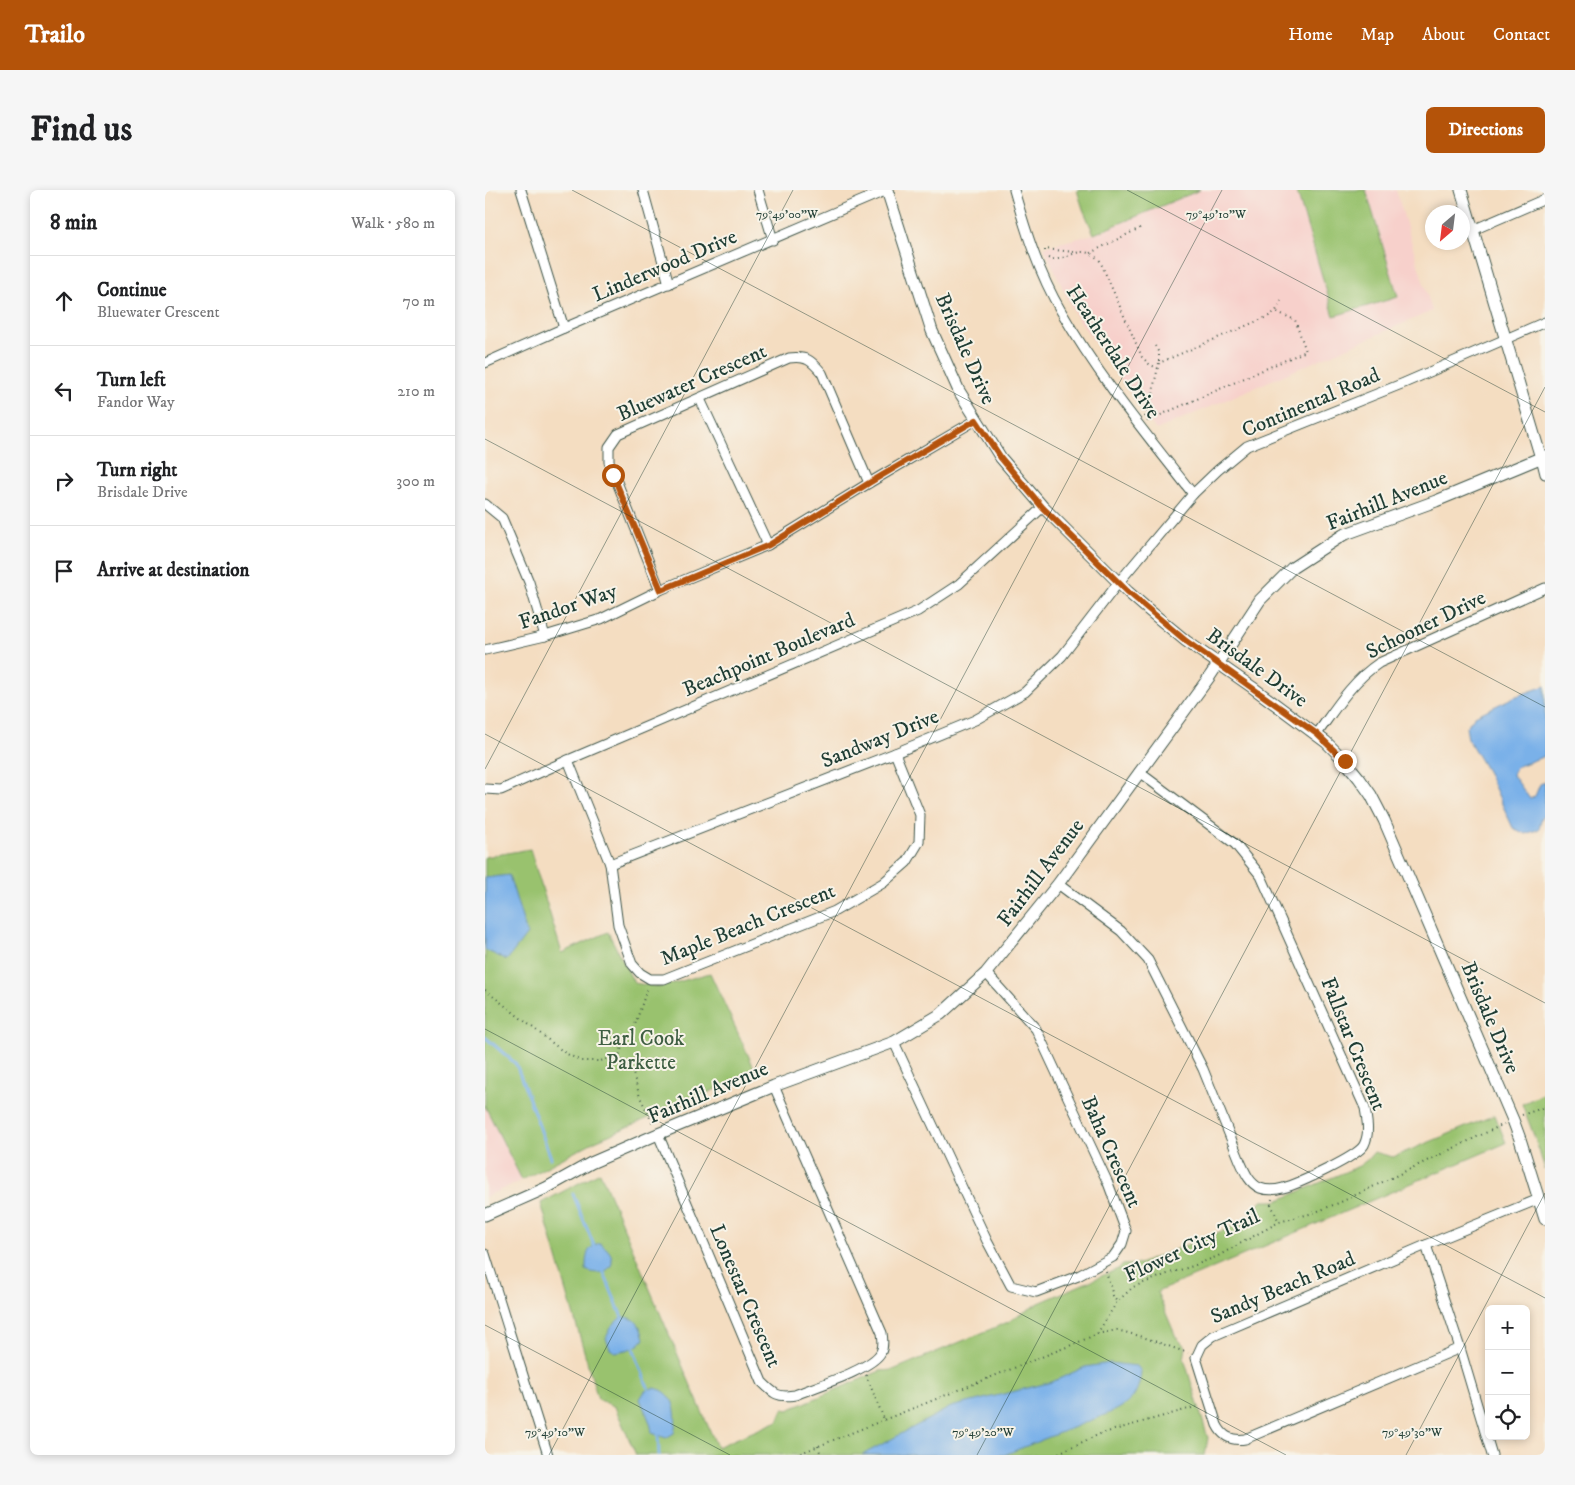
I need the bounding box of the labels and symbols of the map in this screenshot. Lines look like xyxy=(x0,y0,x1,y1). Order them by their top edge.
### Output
north arrow xyxy=(1425,205,1470,250)
text: 79°49'00"W xyxy=(756,207,819,222)
text: 79°49'10"W xyxy=(1186,207,1247,222)
street label: Linderwood Drive xyxy=(589,224,741,308)
street label: Heatherdale Drive xyxy=(1060,280,1166,424)
street label: Brisdale Drive xyxy=(929,289,1001,409)
street label: Bluewater Crescent xyxy=(613,338,771,428)
street label: Continental Road xyxy=(1238,362,1384,444)
route start xyxy=(602,464,625,487)
street label: Fairhill Avenue xyxy=(1323,465,1452,537)
street label: Fandor Way xyxy=(516,578,621,636)
street label: Schooner Drive xyxy=(1362,585,1490,665)
street label: Beachpoint Boulevard xyxy=(679,607,859,703)
street label: Brisdale Drive xyxy=(1201,623,1313,714)
street label: Sandway Drive xyxy=(817,703,943,774)
route end xyxy=(1334,750,1357,773)
street label: Fairhill Avenue xyxy=(992,814,1090,932)
street label: Maple Beach Crescent xyxy=(657,878,839,972)
street label: Brisdale Drive xyxy=(1455,958,1525,1078)
street label: Fallstar Crescent xyxy=(1314,974,1392,1115)
park label: Earl Cook Parkette xyxy=(597,1026,685,1076)
street label: Fairhill Avenue xyxy=(644,1056,772,1130)
street label: Baha Crescent xyxy=(1075,1092,1147,1212)
street label: Flower City Trail xyxy=(1120,1203,1264,1289)
street label: Lonestar Crescent xyxy=(703,1221,787,1372)
street label: Sandy Beach Road xyxy=(1207,1246,1360,1330)
text: 79°49'10"W xyxy=(525,1425,586,1440)
text: 79°49'20"W xyxy=(952,1425,1015,1440)
text: 79°49'30"W xyxy=(1382,1425,1443,1440)

